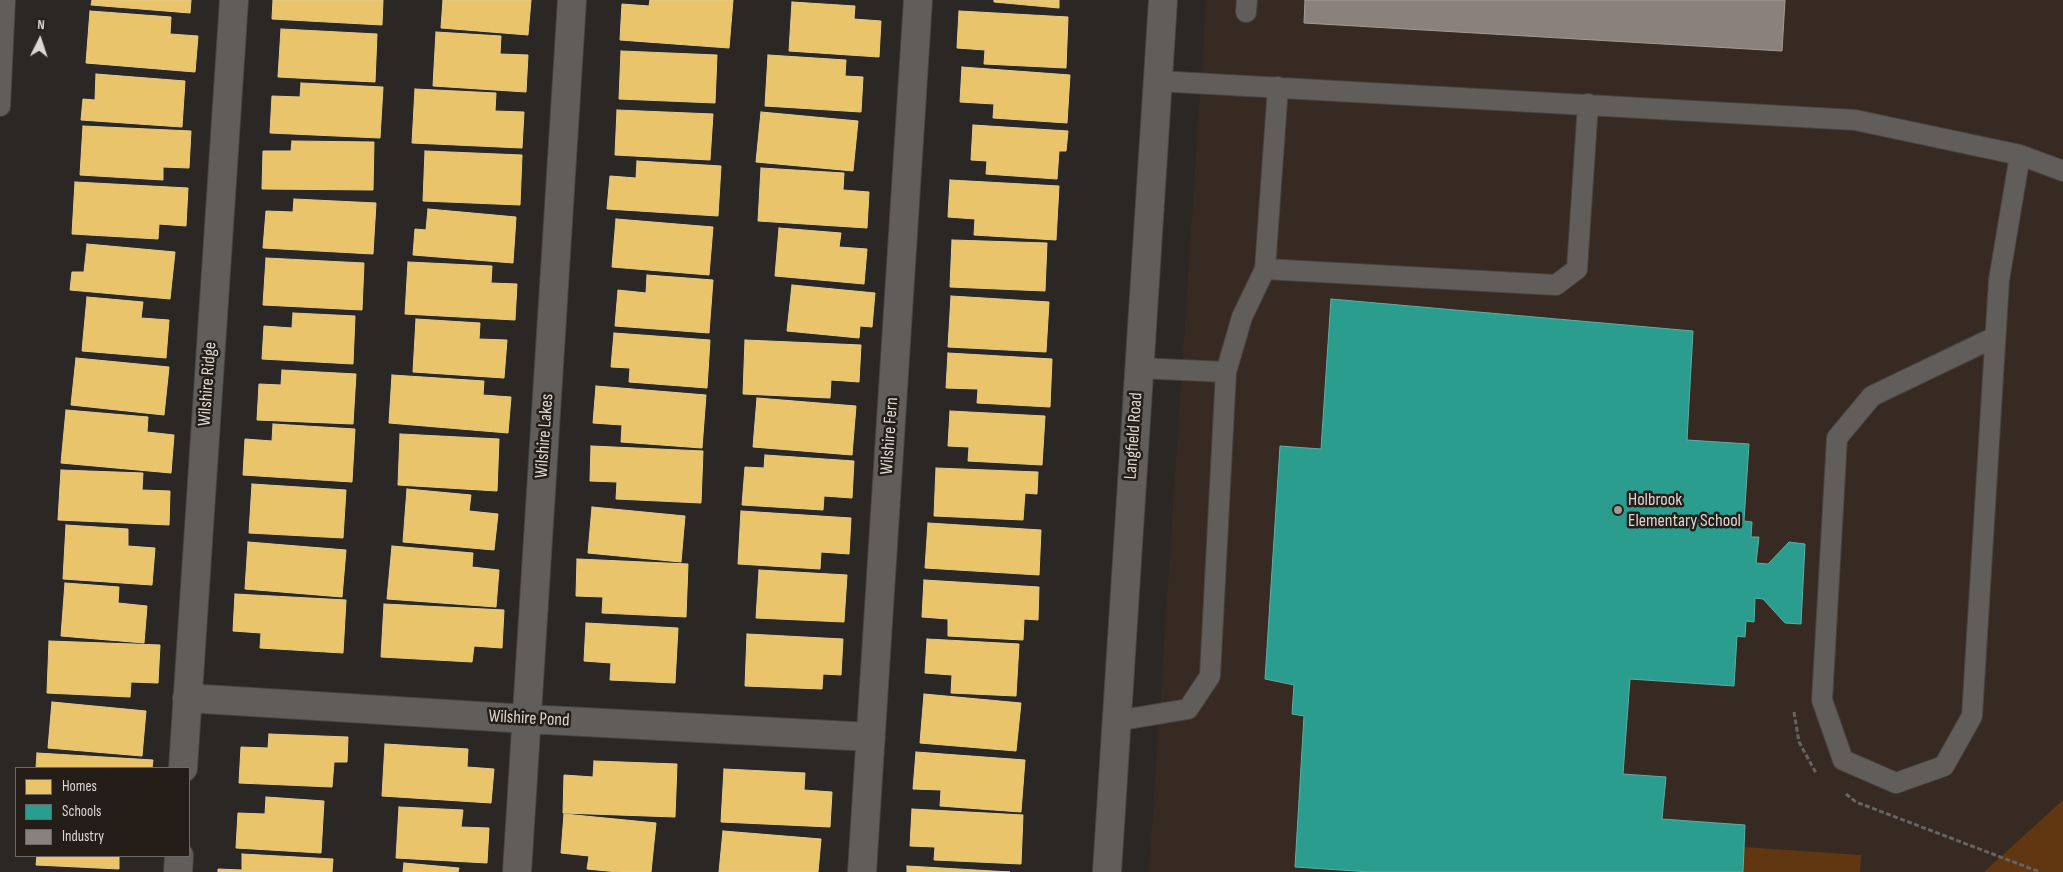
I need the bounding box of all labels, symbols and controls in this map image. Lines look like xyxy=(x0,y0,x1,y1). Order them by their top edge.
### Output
north arrow xyxy=(15,15,65,65)
text: N xyxy=(37,16,45,33)
street label: Wilshire Ridge xyxy=(194,341,222,427)
street label: Langfield Road xyxy=(1120,392,1148,480)
street label: Wilshire Lakes xyxy=(531,393,559,479)
street label: Wilshire Fern xyxy=(877,397,903,475)
place label: Holbrook Elementary School xyxy=(1628,489,1741,532)
marker: Holbrook Elementary School xyxy=(1612,504,1624,516)
street label: Wilshire Pond xyxy=(488,706,570,732)
legend xyxy=(15,767,190,857)
text: Homes xyxy=(62,777,97,796)
text: Schools xyxy=(62,802,101,821)
text: Industry xyxy=(62,827,104,846)

